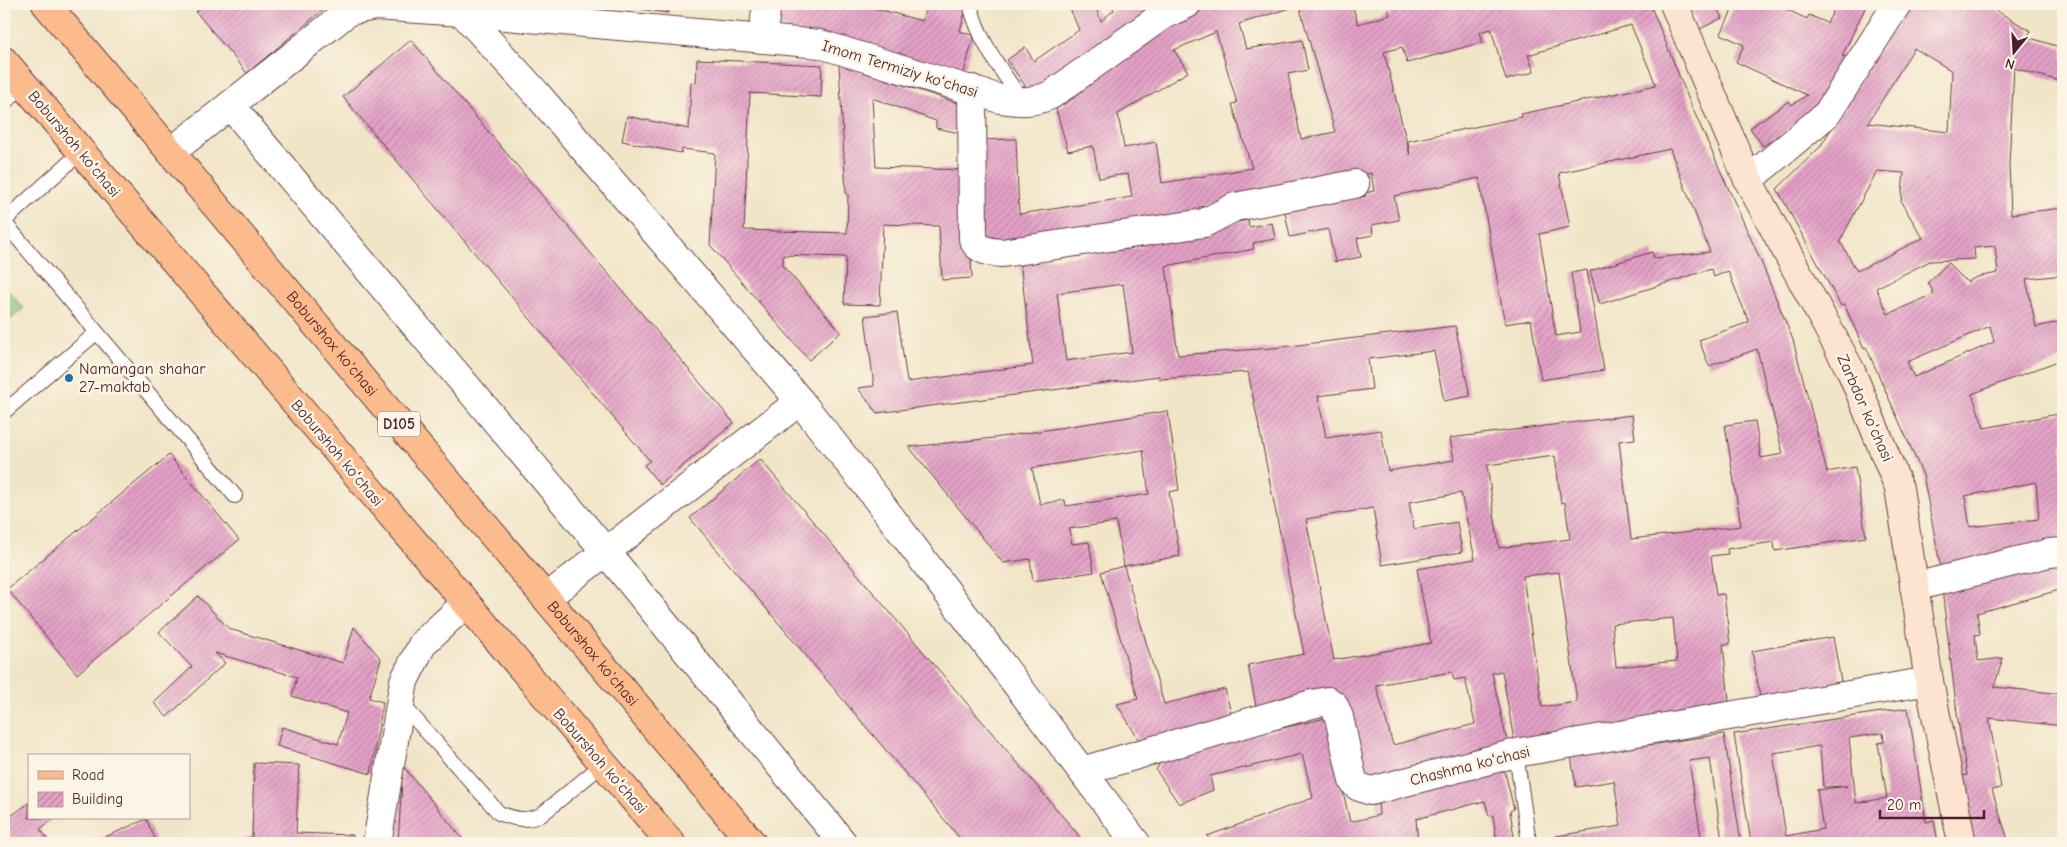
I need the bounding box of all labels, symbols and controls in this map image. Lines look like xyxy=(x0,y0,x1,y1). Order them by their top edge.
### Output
north arrow xyxy=(1990,28,2040,78)
street label: Imom Termiziy koʻchasi xyxy=(820,37,980,101)
text: N xyxy=(2003,54,2017,73)
street label: Boburshoh koʻchasi xyxy=(24,87,124,201)
street label: Boburshox ko'chasi xyxy=(283,288,381,400)
street label: Zarbdor koʻchasi xyxy=(1833,352,1897,464)
place label: Namangan shahar 27-maktab xyxy=(79,360,206,396)
marker: Namangan shahar 27-maktab xyxy=(63,372,75,384)
street label: Boburshoh koʻchasi xyxy=(287,396,387,510)
road number: D105 xyxy=(378,412,420,436)
street label: Boburshox ko'chasi xyxy=(543,597,642,710)
street label: Boburshoh koʻchasi xyxy=(549,705,651,817)
street label: Chashma koʻchasi xyxy=(1408,742,1532,790)
legend xyxy=(28,754,190,820)
text: Road xyxy=(72,766,104,784)
scale bar xyxy=(1880,787,1983,819)
text: Building xyxy=(72,790,123,808)
text: 20 m xyxy=(1887,796,1921,814)

